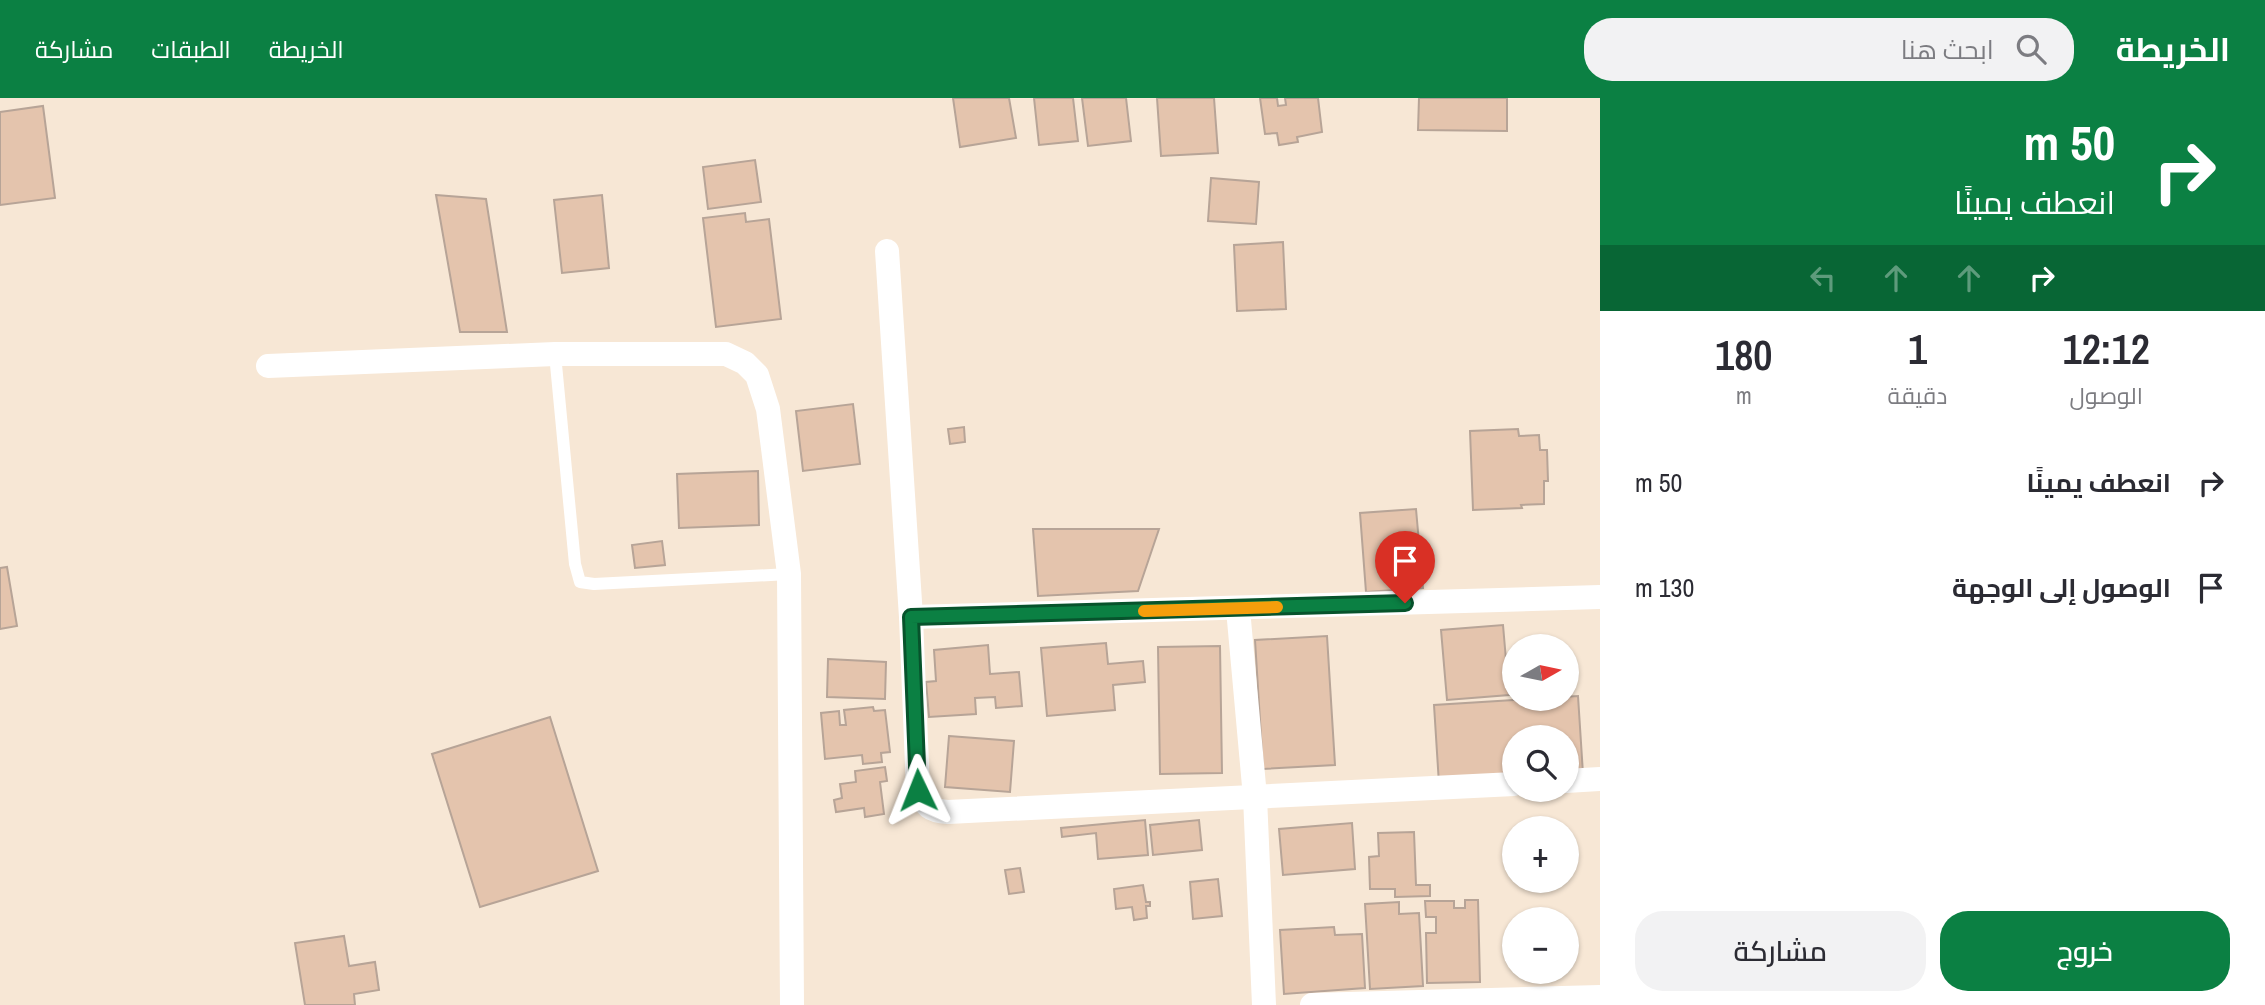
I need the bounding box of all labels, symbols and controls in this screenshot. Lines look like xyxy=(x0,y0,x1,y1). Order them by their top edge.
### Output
search box xyxy=(1584,18,2074,81)
text: الخريطة xyxy=(2116,27,2230,71)
icon: search xyxy=(2012,30,2050,68)
text: ابحث هنا xyxy=(1901,32,1994,67)
text: مشاركة xyxy=(35,33,113,65)
text: الطبقات xyxy=(151,33,231,65)
text: الخريطة xyxy=(269,33,344,65)
text: 50 m xyxy=(2023,109,2115,175)
icon: right xyxy=(2139,126,2230,217)
text: انعطف يمينًا xyxy=(1954,181,2115,224)
icon: left xyxy=(1804,259,1842,297)
icon: ahead xyxy=(1877,259,1915,297)
icon: ahead xyxy=(1950,259,1988,297)
icon: right xyxy=(2023,259,2061,297)
text: 1 xyxy=(1908,321,1927,377)
text: 12:12 xyxy=(2062,321,2150,377)
text: 180 xyxy=(1715,327,1773,383)
text: m xyxy=(1736,380,1752,411)
text: دقيقة xyxy=(1888,380,1947,411)
text: الوصول xyxy=(2070,380,2143,411)
icon: right xyxy=(2192,464,2230,502)
text: 50 m xyxy=(1635,465,1682,500)
text: انعطف يمينًا xyxy=(2026,465,2171,500)
pin xyxy=(1375,531,1435,603)
icon: arrive xyxy=(1386,542,1424,580)
icon: arrive xyxy=(2192,569,2230,607)
text: 130 m xyxy=(1635,570,1694,605)
text: الوصول إلى الوجهة xyxy=(1952,570,2171,605)
north arrow xyxy=(1502,634,1578,710)
map controls xyxy=(1502,634,1579,984)
button: search xyxy=(1502,725,1579,802)
position arrow xyxy=(881,753,955,827)
button: + xyxy=(1502,816,1579,893)
button: − xyxy=(1502,907,1579,984)
button: مشاركة xyxy=(1635,911,1926,991)
button: خروج xyxy=(1940,911,2230,991)

